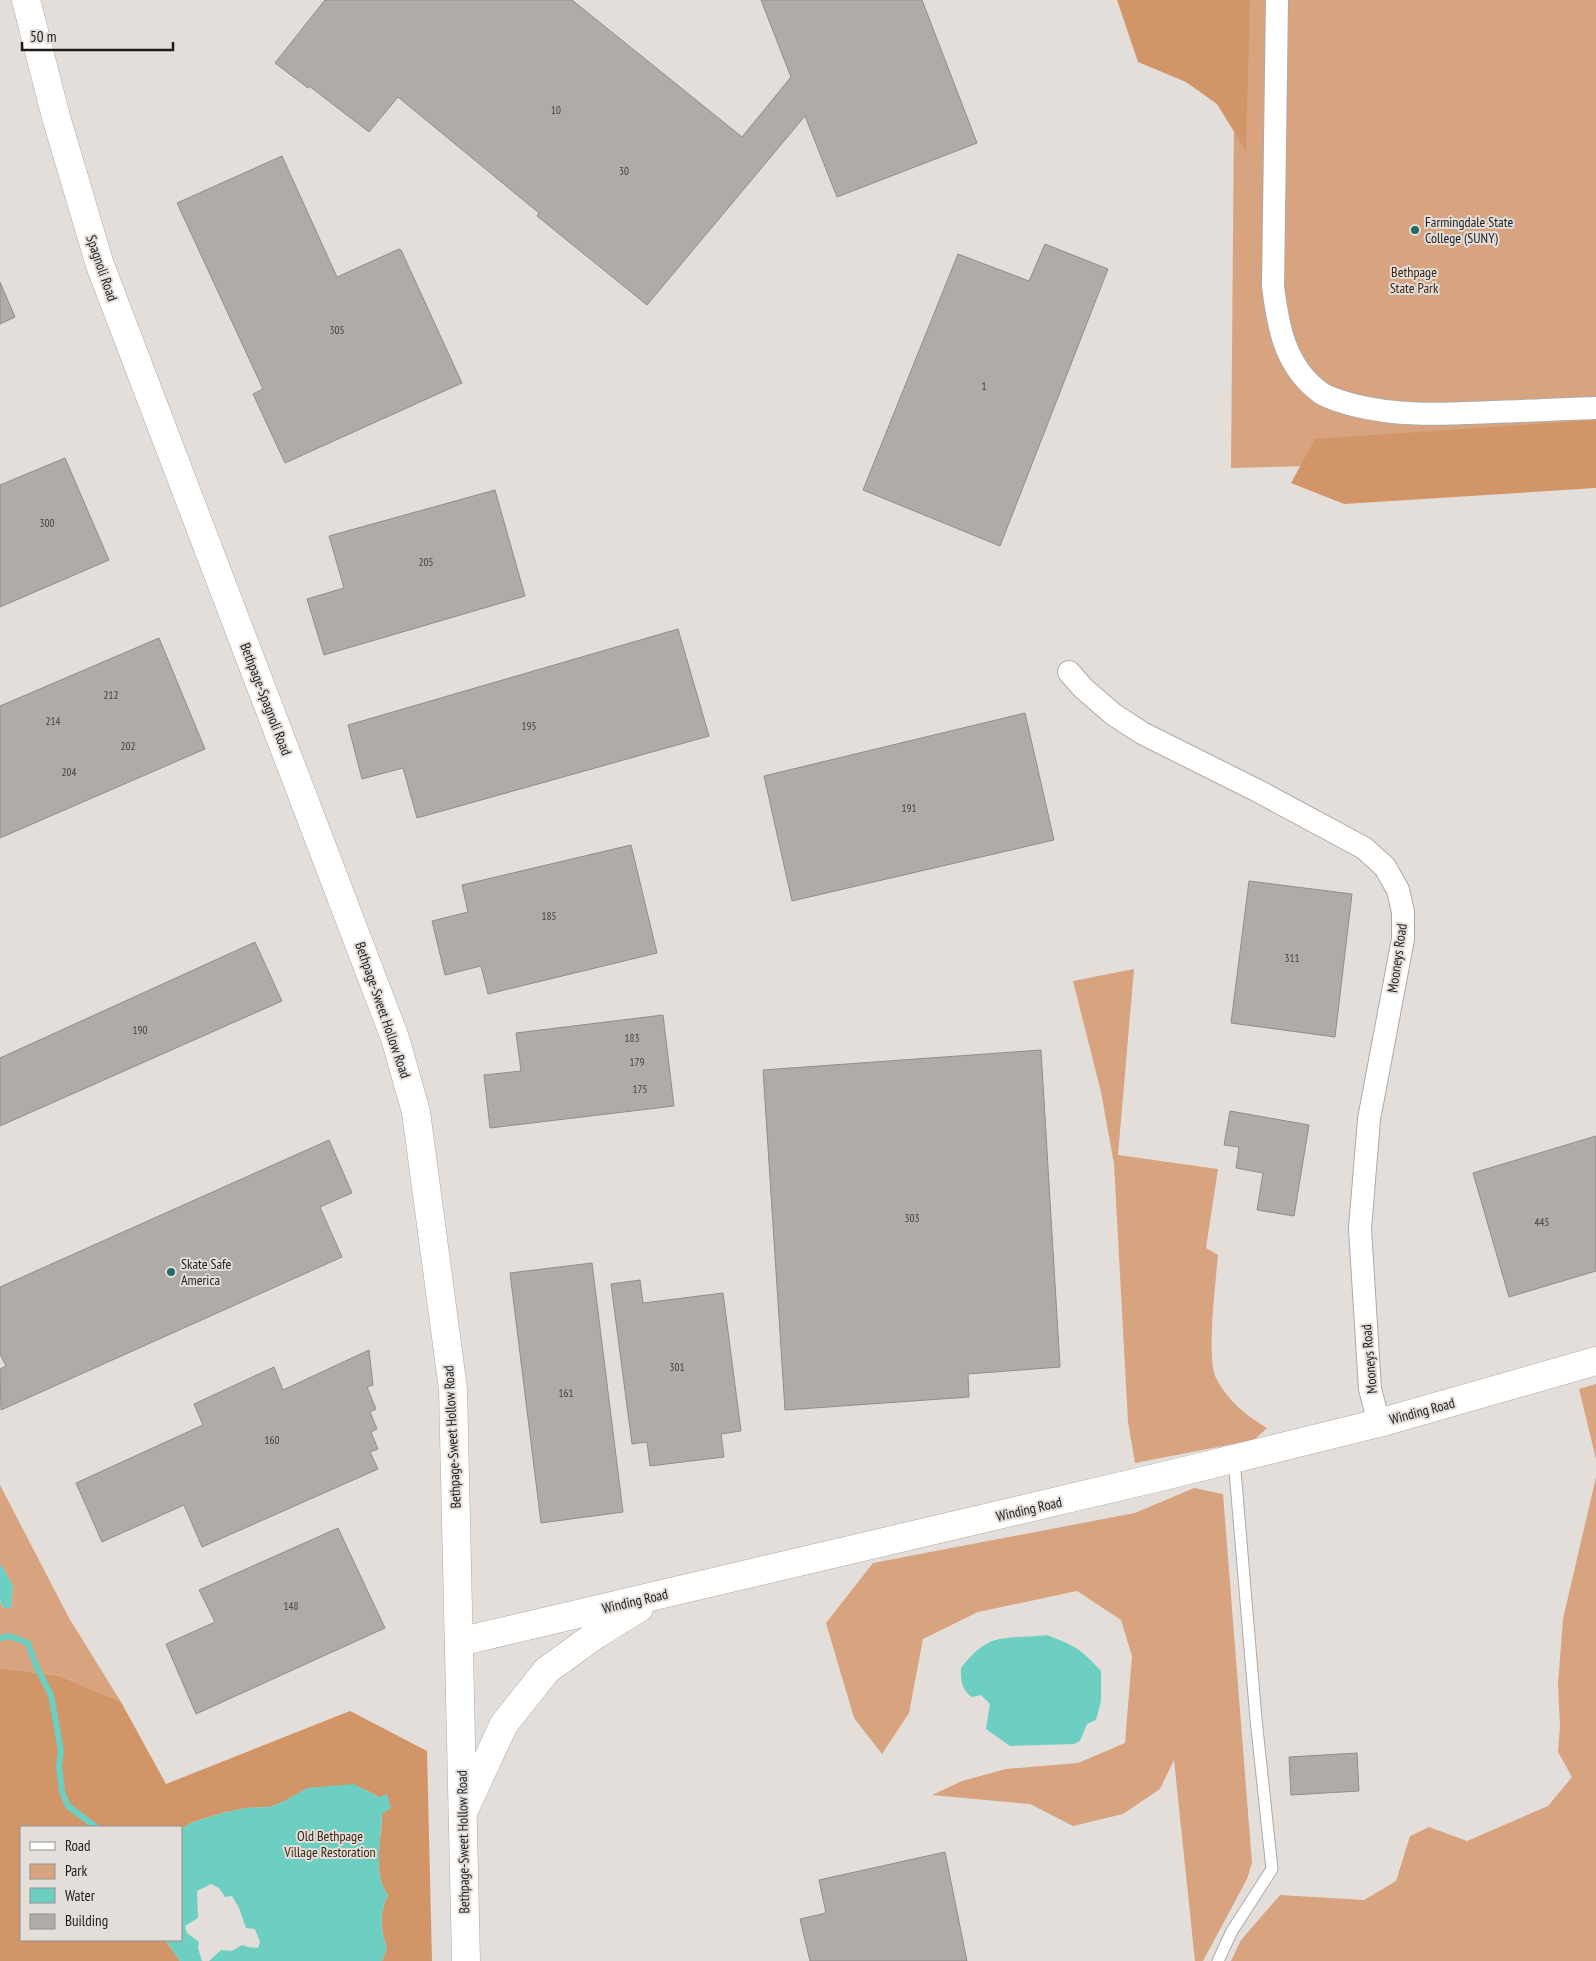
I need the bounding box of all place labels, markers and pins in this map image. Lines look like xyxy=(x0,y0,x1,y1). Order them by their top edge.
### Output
place label: Farmingdale State College (SUNY) xyxy=(1425,213,1513,247)
marker: Farmingdale State College (SUNY) xyxy=(1409,224,1421,236)
place label: Skate Safe America xyxy=(181,1255,232,1289)
marker: Skate Safe America xyxy=(165,1266,177,1278)

